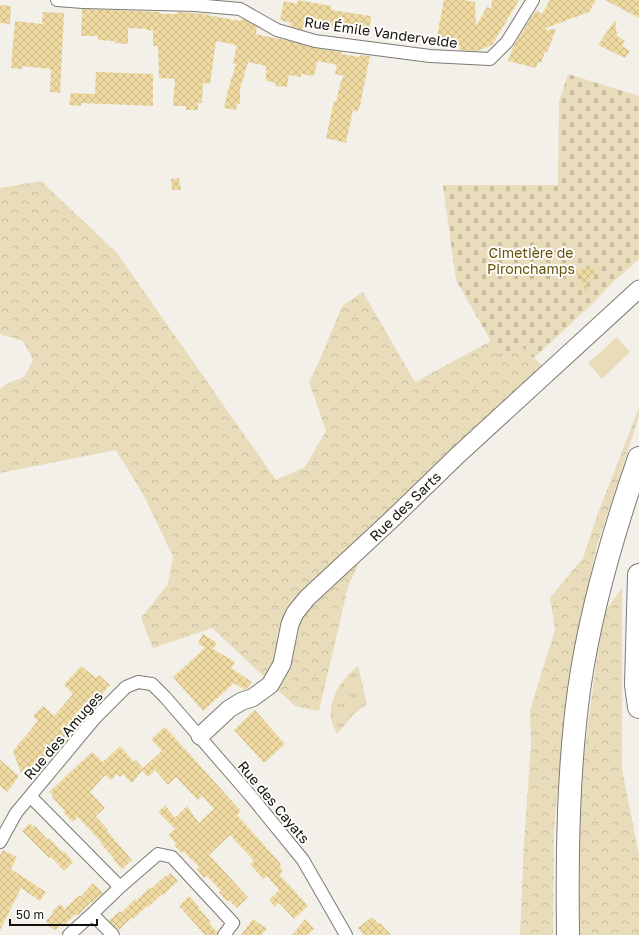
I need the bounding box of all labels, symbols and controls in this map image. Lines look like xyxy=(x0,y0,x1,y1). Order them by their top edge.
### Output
street label: Rue Émile Vandervelde xyxy=(303,13,459,51)
park label: Cimetière de Pironchamps xyxy=(487,244,575,277)
street label: Rue des Sarts xyxy=(366,468,444,544)
street label: Rue des Amuges xyxy=(20,687,106,783)
street label: Rue des Cayats xyxy=(235,757,313,847)
scale bar xyxy=(10,901,97,927)
text: 50 m xyxy=(16,907,44,922)

